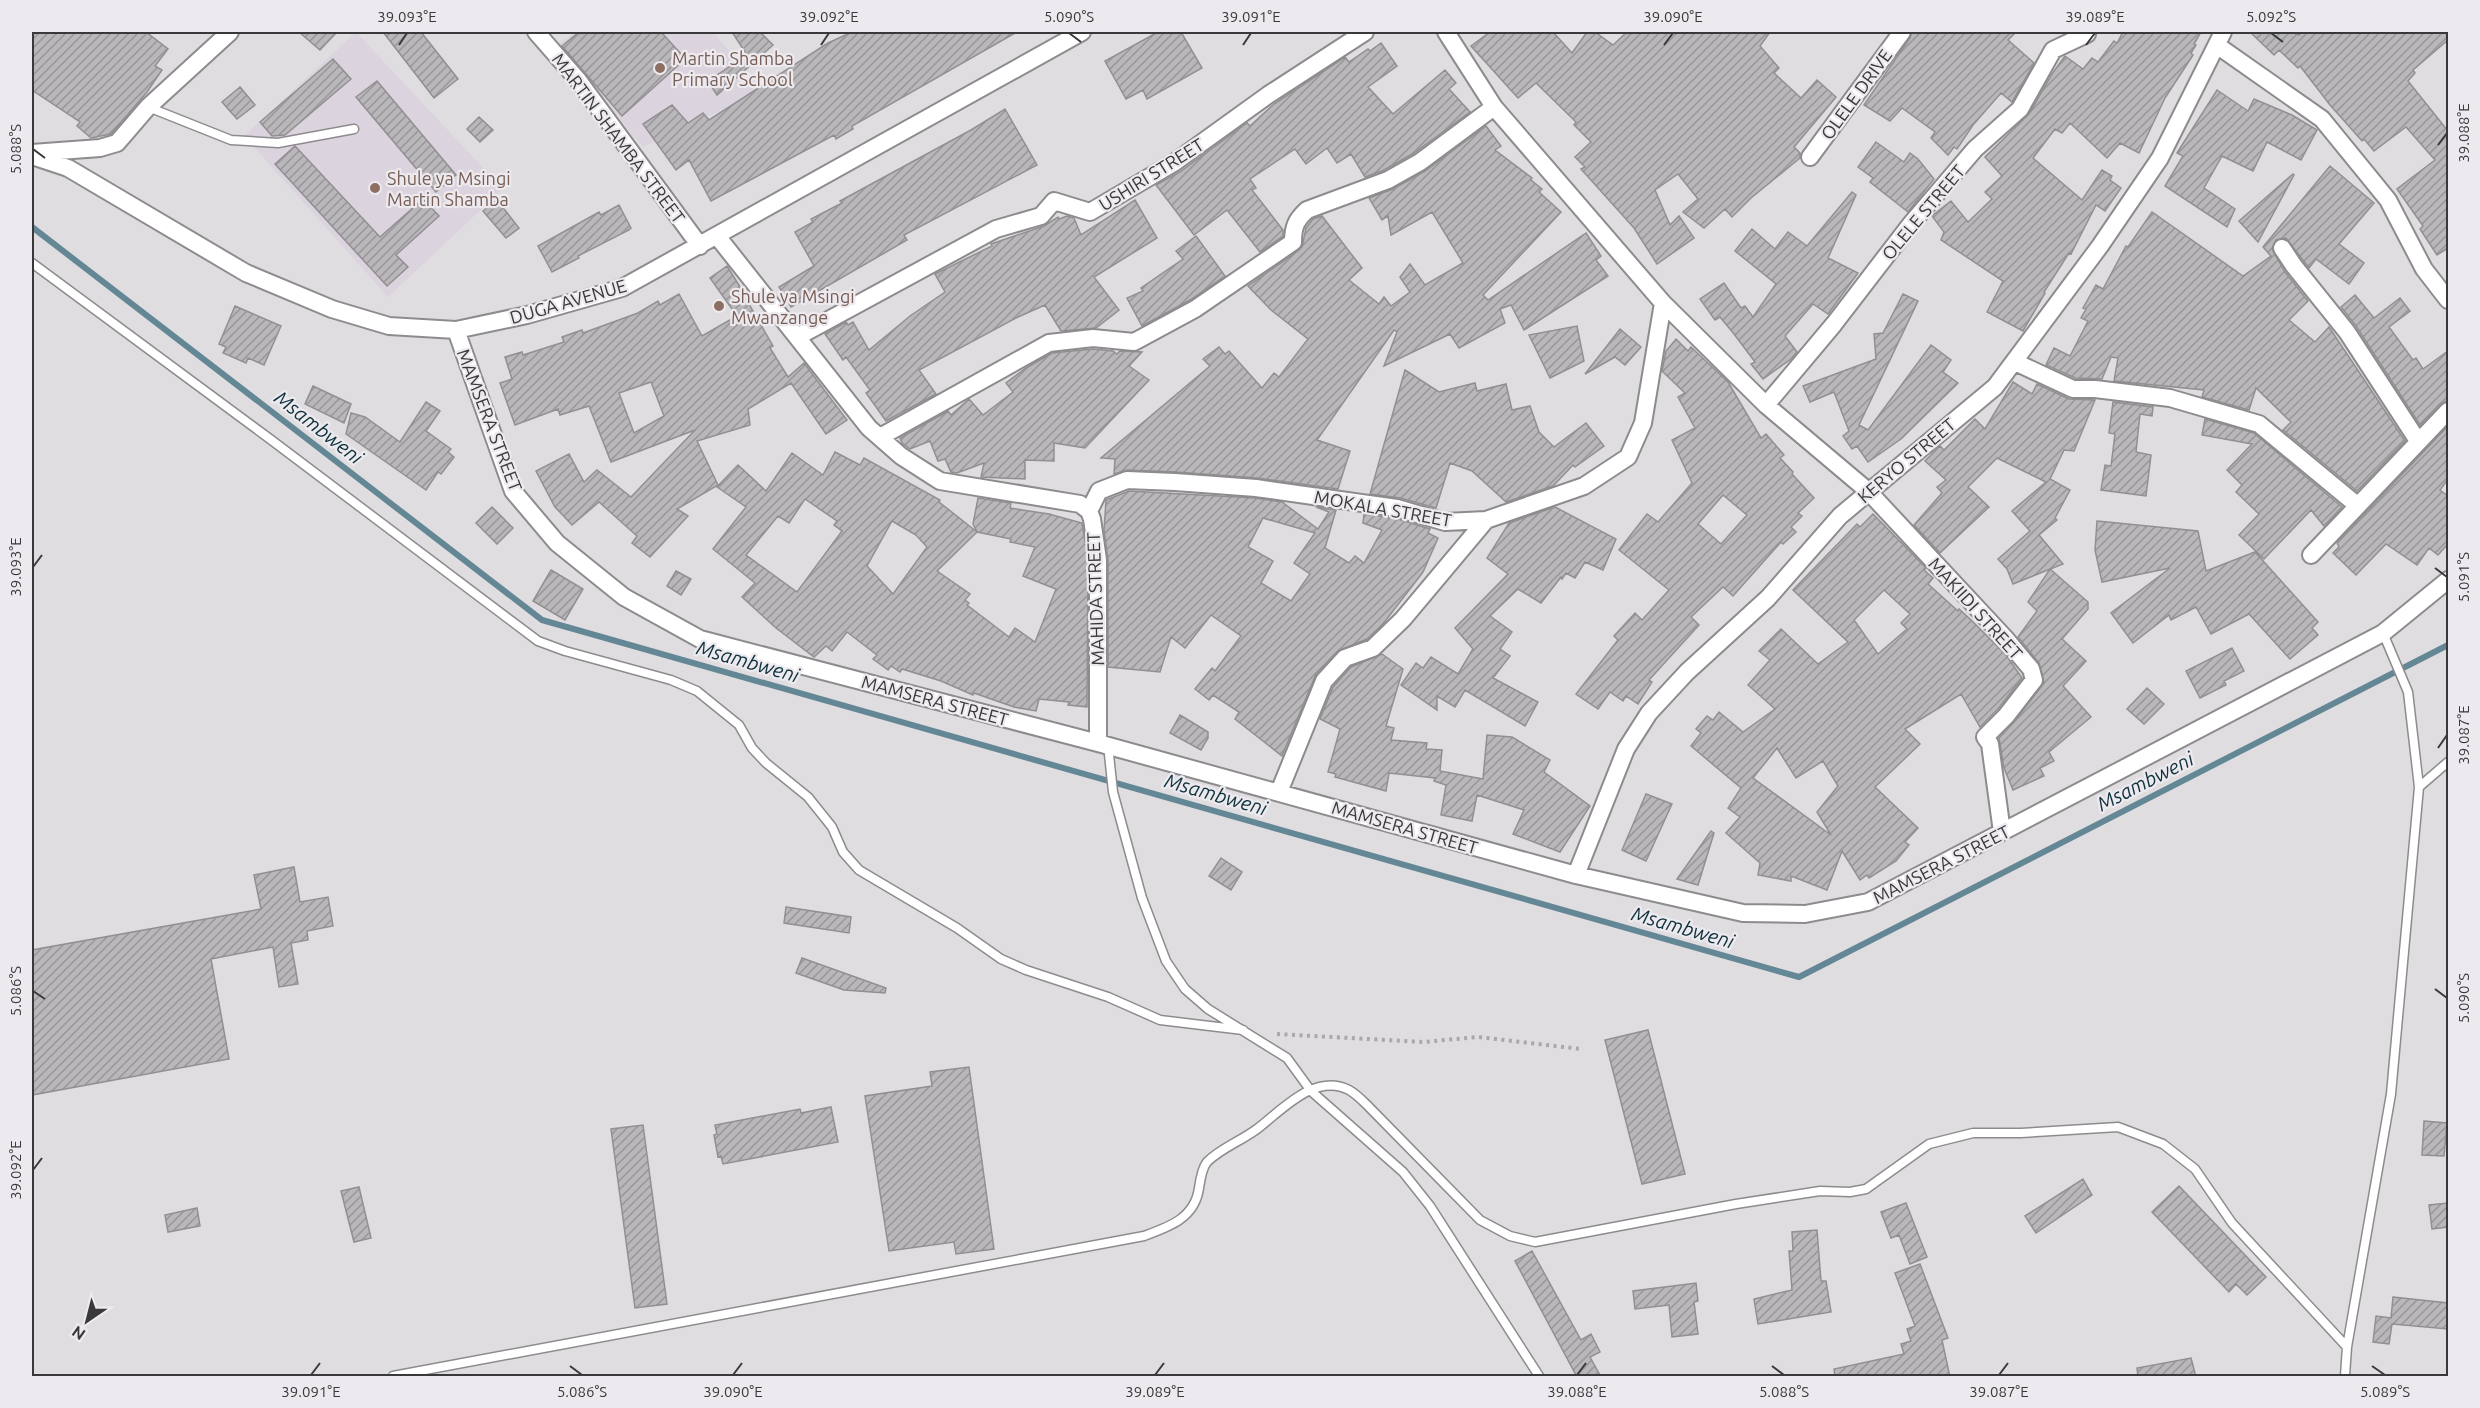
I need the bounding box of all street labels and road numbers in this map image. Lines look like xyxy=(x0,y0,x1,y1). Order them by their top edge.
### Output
street label: OLELE DRIVE xyxy=(1817,45,1895,143)
street label: MARTIN SHAMBA STREET xyxy=(549,49,689,227)
street label: USHIRI STREET xyxy=(1095,134,1207,214)
street label: OLELE STREET xyxy=(1878,161,1968,263)
street label: DUGA AVENUE xyxy=(507,275,629,327)
street label: MAMSERA STREET xyxy=(454,346,526,494)
street label: KERYO STREET xyxy=(1853,413,1959,507)
street label: MOKALA STREET xyxy=(1313,486,1453,530)
street label: MAHIDA STREET xyxy=(1083,532,1107,666)
street label: MAKIIDI STREET xyxy=(1925,553,2027,663)
street label: MAMSERA STREET xyxy=(860,671,1010,729)
street label: MAMSERA STREET xyxy=(1330,797,1480,857)
street label: MAMSERA STREET xyxy=(1869,821,2013,907)

